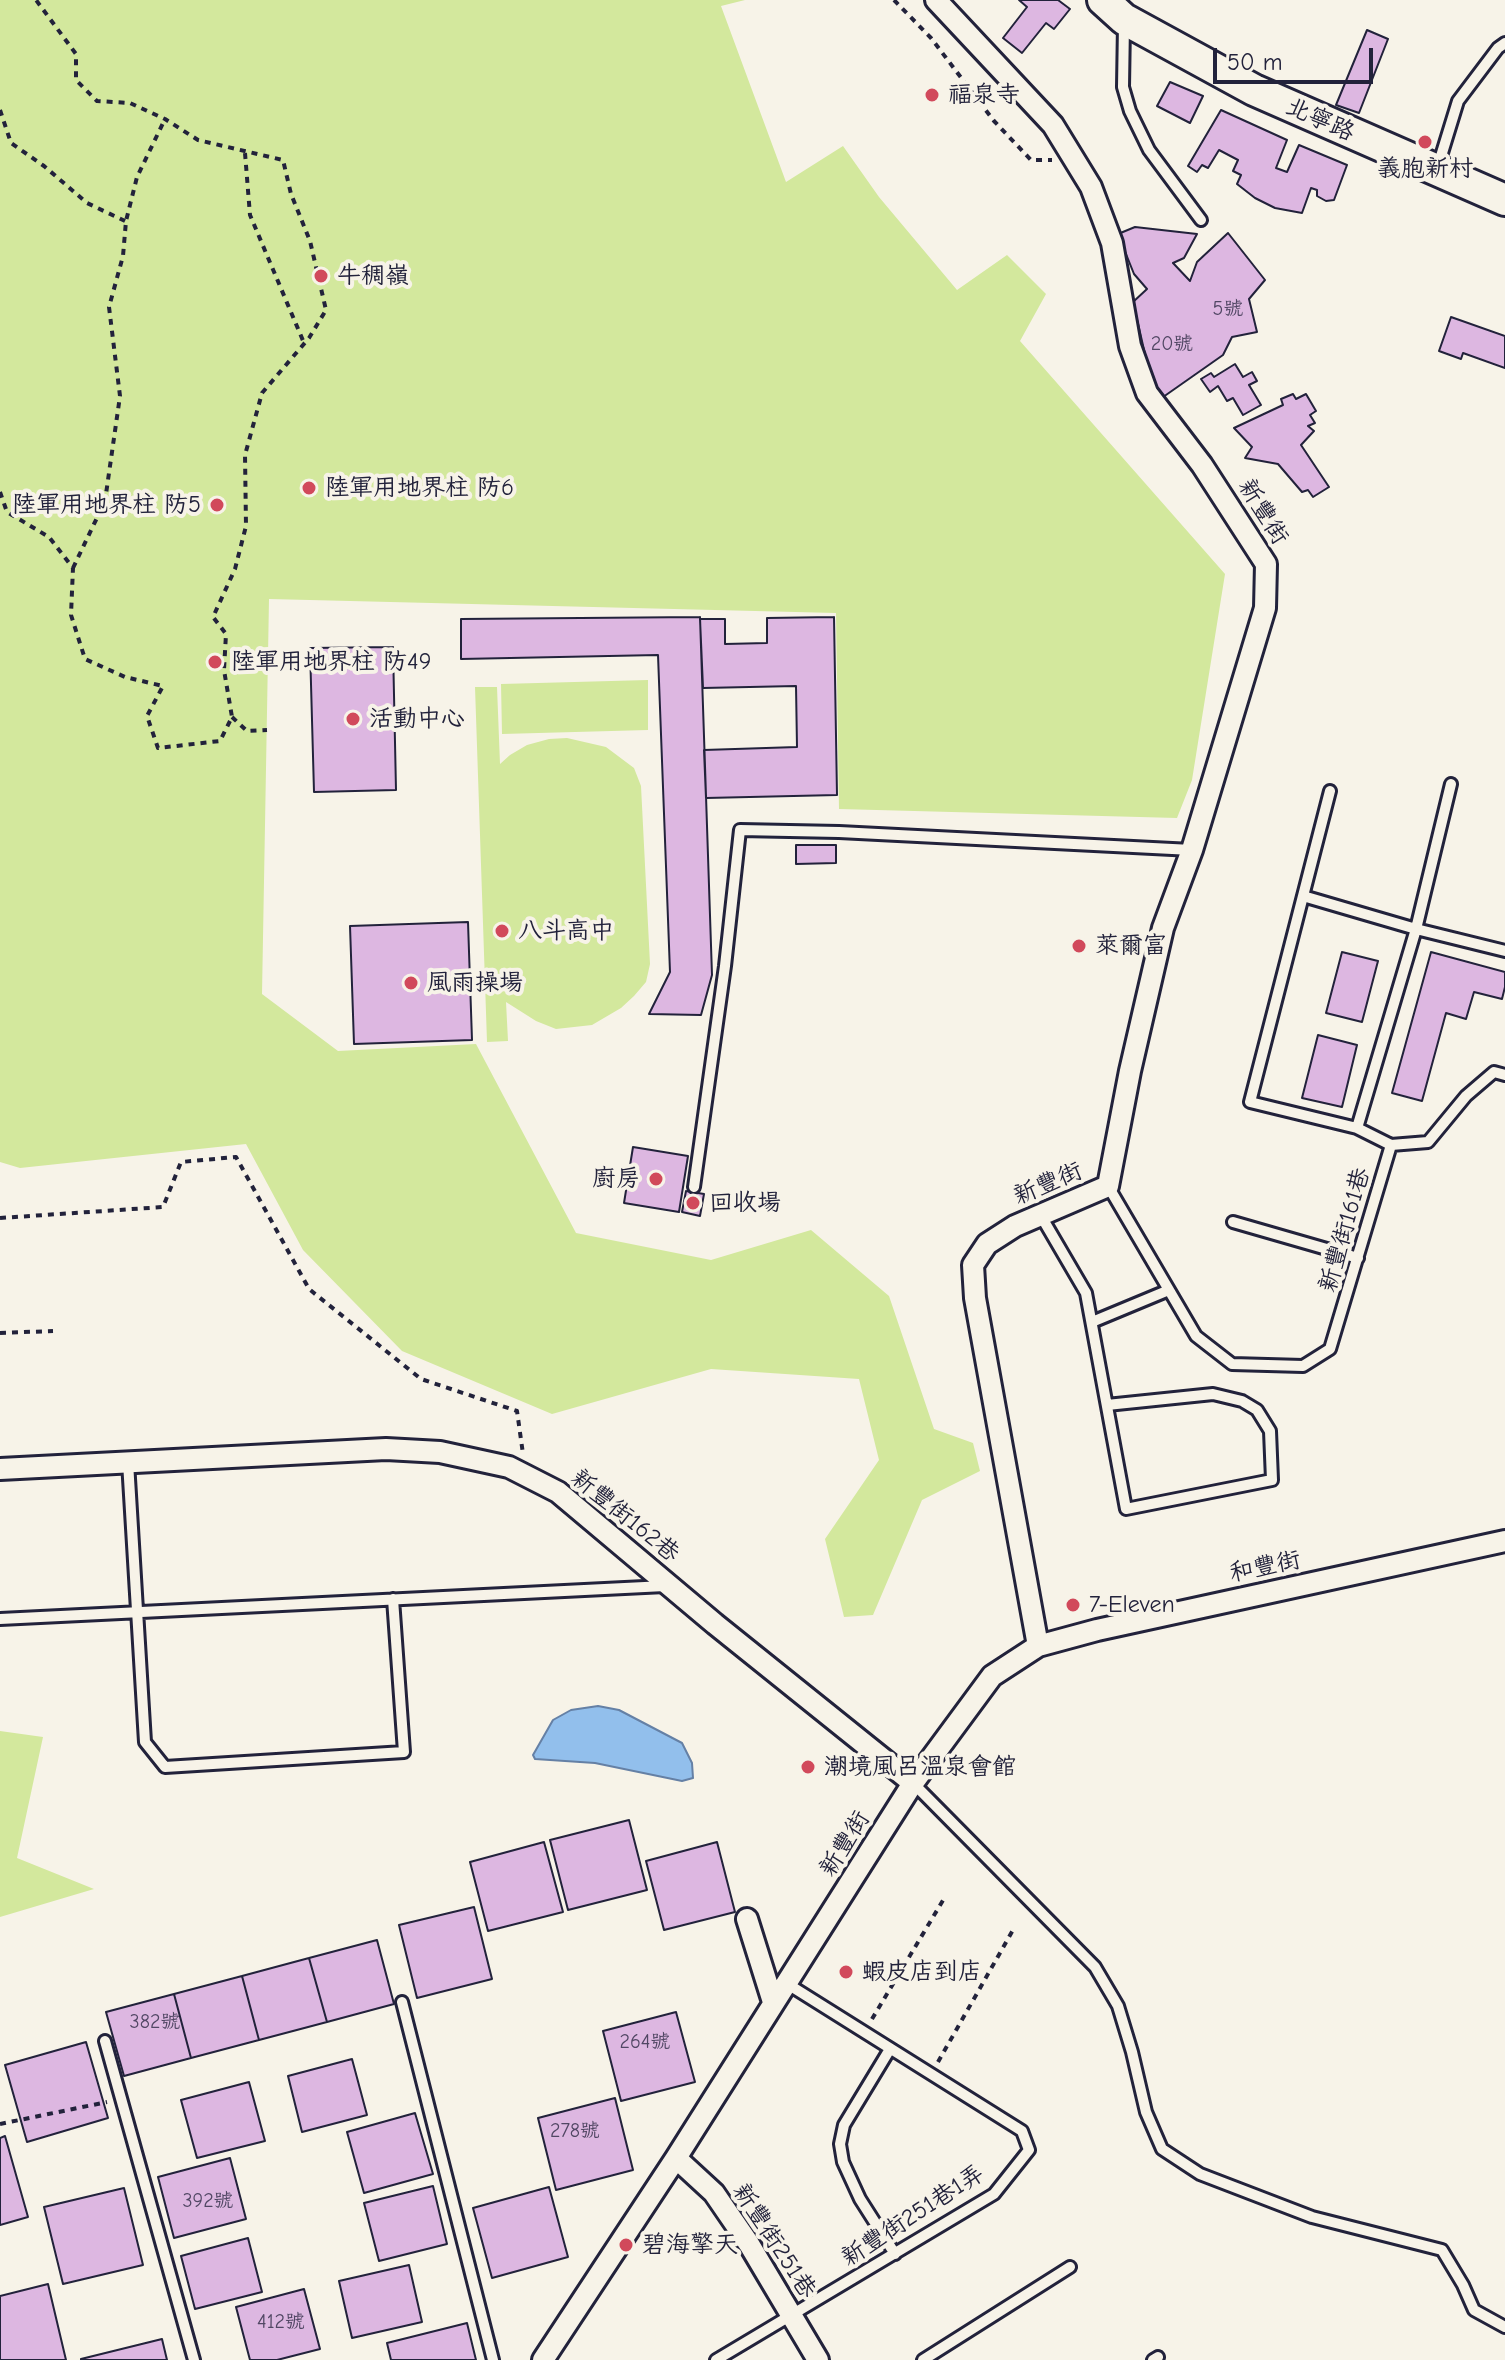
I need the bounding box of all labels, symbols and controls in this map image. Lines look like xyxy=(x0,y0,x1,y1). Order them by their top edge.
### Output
scale bar xyxy=(1217,32,1377,82)
text: 50 m xyxy=(1227,48,1283,76)
place label: 福泉寺 xyxy=(948,81,1020,109)
marker: 福泉寺 xyxy=(923,86,941,104)
street label: 北寧路 xyxy=(1281,92,1359,148)
marker: 義胞新村 xyxy=(1416,133,1434,151)
place label: 義胞新村 xyxy=(1377,155,1473,183)
place label: 牛稠嶺 xyxy=(337,262,409,290)
marker: 牛稠嶺 xyxy=(312,267,330,285)
house number: 5號 xyxy=(1213,297,1243,321)
house number: 20號 xyxy=(1151,332,1193,356)
place label: 陸軍用地界柱 防6 xyxy=(325,474,514,502)
street label: 新豐街 xyxy=(1232,474,1294,550)
marker: 陸軍用地界柱 防6 xyxy=(300,479,318,497)
place label: 陸軍用地界柱 防5 xyxy=(12,491,201,519)
marker: 陸軍用地界柱 防5 xyxy=(208,496,226,514)
place label: 陸軍用地界柱 防49 xyxy=(231,648,431,676)
marker: 陸軍用地界柱 防49 xyxy=(206,653,224,671)
place label: 活動中心 xyxy=(369,705,465,733)
marker: 活動中心 xyxy=(344,710,362,728)
place label: 八斗高中 xyxy=(518,917,614,945)
marker: 八斗高中 xyxy=(493,922,511,940)
place label: 萊爾富 xyxy=(1095,932,1167,960)
marker: 萊爾富 xyxy=(1070,937,1088,955)
place label: 風雨操場 xyxy=(427,969,523,997)
marker: 風雨操場 xyxy=(402,974,420,992)
street label: 新豐街 xyxy=(1009,1157,1087,1211)
place label: 廚房 xyxy=(592,1165,640,1193)
street label: 新豐街161巷 xyxy=(1314,1165,1376,1295)
marker: 廚房 xyxy=(647,1170,665,1188)
place label: 回收場 xyxy=(709,1189,781,1217)
marker: 回收場 xyxy=(684,1194,702,1212)
street label: 新豐街162巷 xyxy=(565,1464,685,1568)
street label: 和豐街 xyxy=(1227,1545,1303,1589)
place label: 7-Eleven xyxy=(1089,1591,1175,1619)
marker: 7-Eleven xyxy=(1064,1596,1082,1614)
place label: 潮境風呂溫泉會館 xyxy=(824,1753,1016,1781)
marker: 潮境風呂溫泉會館 xyxy=(799,1758,817,1776)
street label: 新豐街 xyxy=(814,1806,876,1882)
place label: 蝦皮店到店 xyxy=(862,1958,982,1986)
marker: 蝦皮店到店 xyxy=(837,1963,855,1981)
house number: 382號 xyxy=(130,2010,180,2034)
house number: 264號 xyxy=(620,2030,670,2054)
house number: 278號 xyxy=(550,2119,600,2143)
street label: 新豐街251巷1弄 xyxy=(836,2159,990,2273)
street label: 新豐街251巷 xyxy=(726,2178,822,2304)
house number: 392號 xyxy=(182,2189,234,2213)
place label: 碧海擎天 xyxy=(642,2231,738,2259)
marker: 碧海擎天 xyxy=(617,2236,635,2254)
house number: 412號 xyxy=(257,2310,305,2334)

